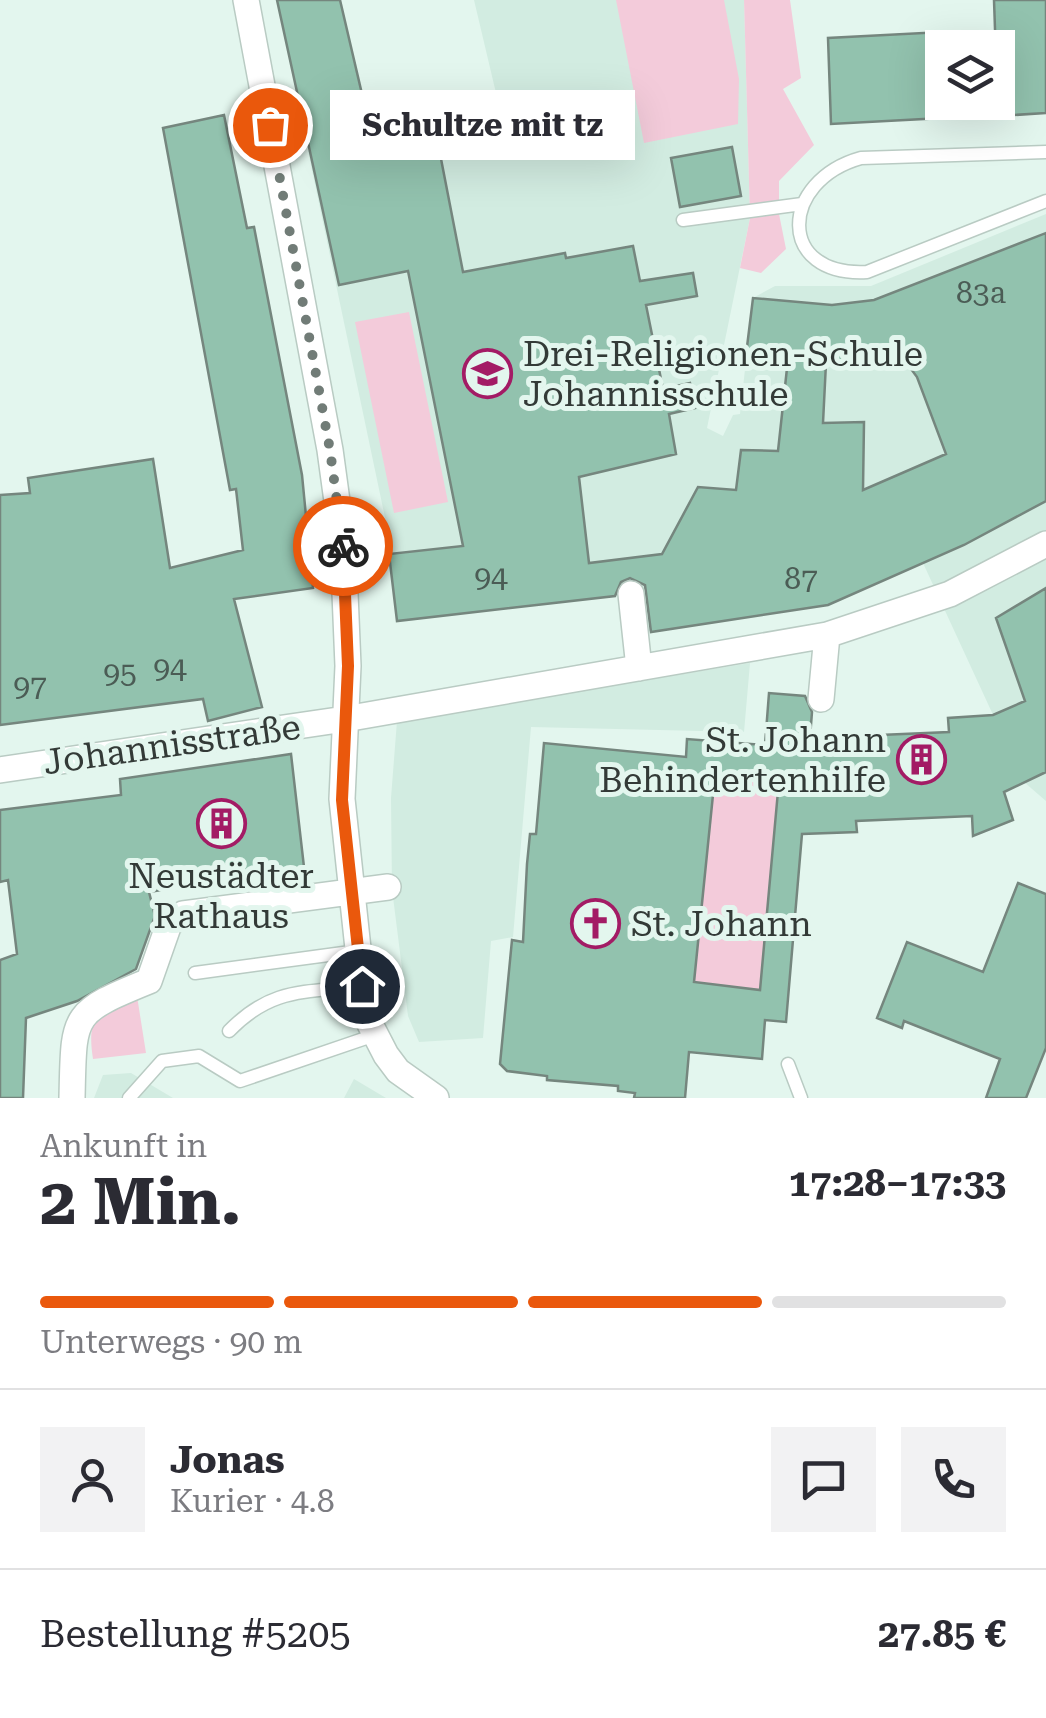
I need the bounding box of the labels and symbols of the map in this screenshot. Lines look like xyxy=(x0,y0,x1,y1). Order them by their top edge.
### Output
pin xyxy=(228,83,313,168)
callout: Schultze mit tz xyxy=(330,90,635,160)
house number: 83a xyxy=(956,275,1006,310)
place label: Drei-Religionen-Schule Johannisschule xyxy=(523,334,923,415)
school or university icon: Drei-Religionen-Schule Johannisschule xyxy=(462,348,514,400)
courier xyxy=(293,496,393,596)
house number: 94 xyxy=(474,559,508,594)
house number: 87 xyxy=(784,561,818,596)
house number: 94 xyxy=(153,650,187,685)
house number: 95 xyxy=(103,655,137,690)
house number: 97 xyxy=(13,668,47,703)
street label: Johannisstraße xyxy=(41,707,303,783)
place label: St. Johann Behindertenhilfe xyxy=(599,720,886,801)
building icon: St. Johann Behindertenhilfe xyxy=(895,734,947,786)
building icon: Neustädter Rathaus xyxy=(195,798,247,850)
place label: Neustädter Rathaus xyxy=(128,856,314,937)
church icon: St. Johann xyxy=(570,898,622,950)
place label: St. Johann xyxy=(631,904,812,945)
pin xyxy=(320,944,405,1029)

